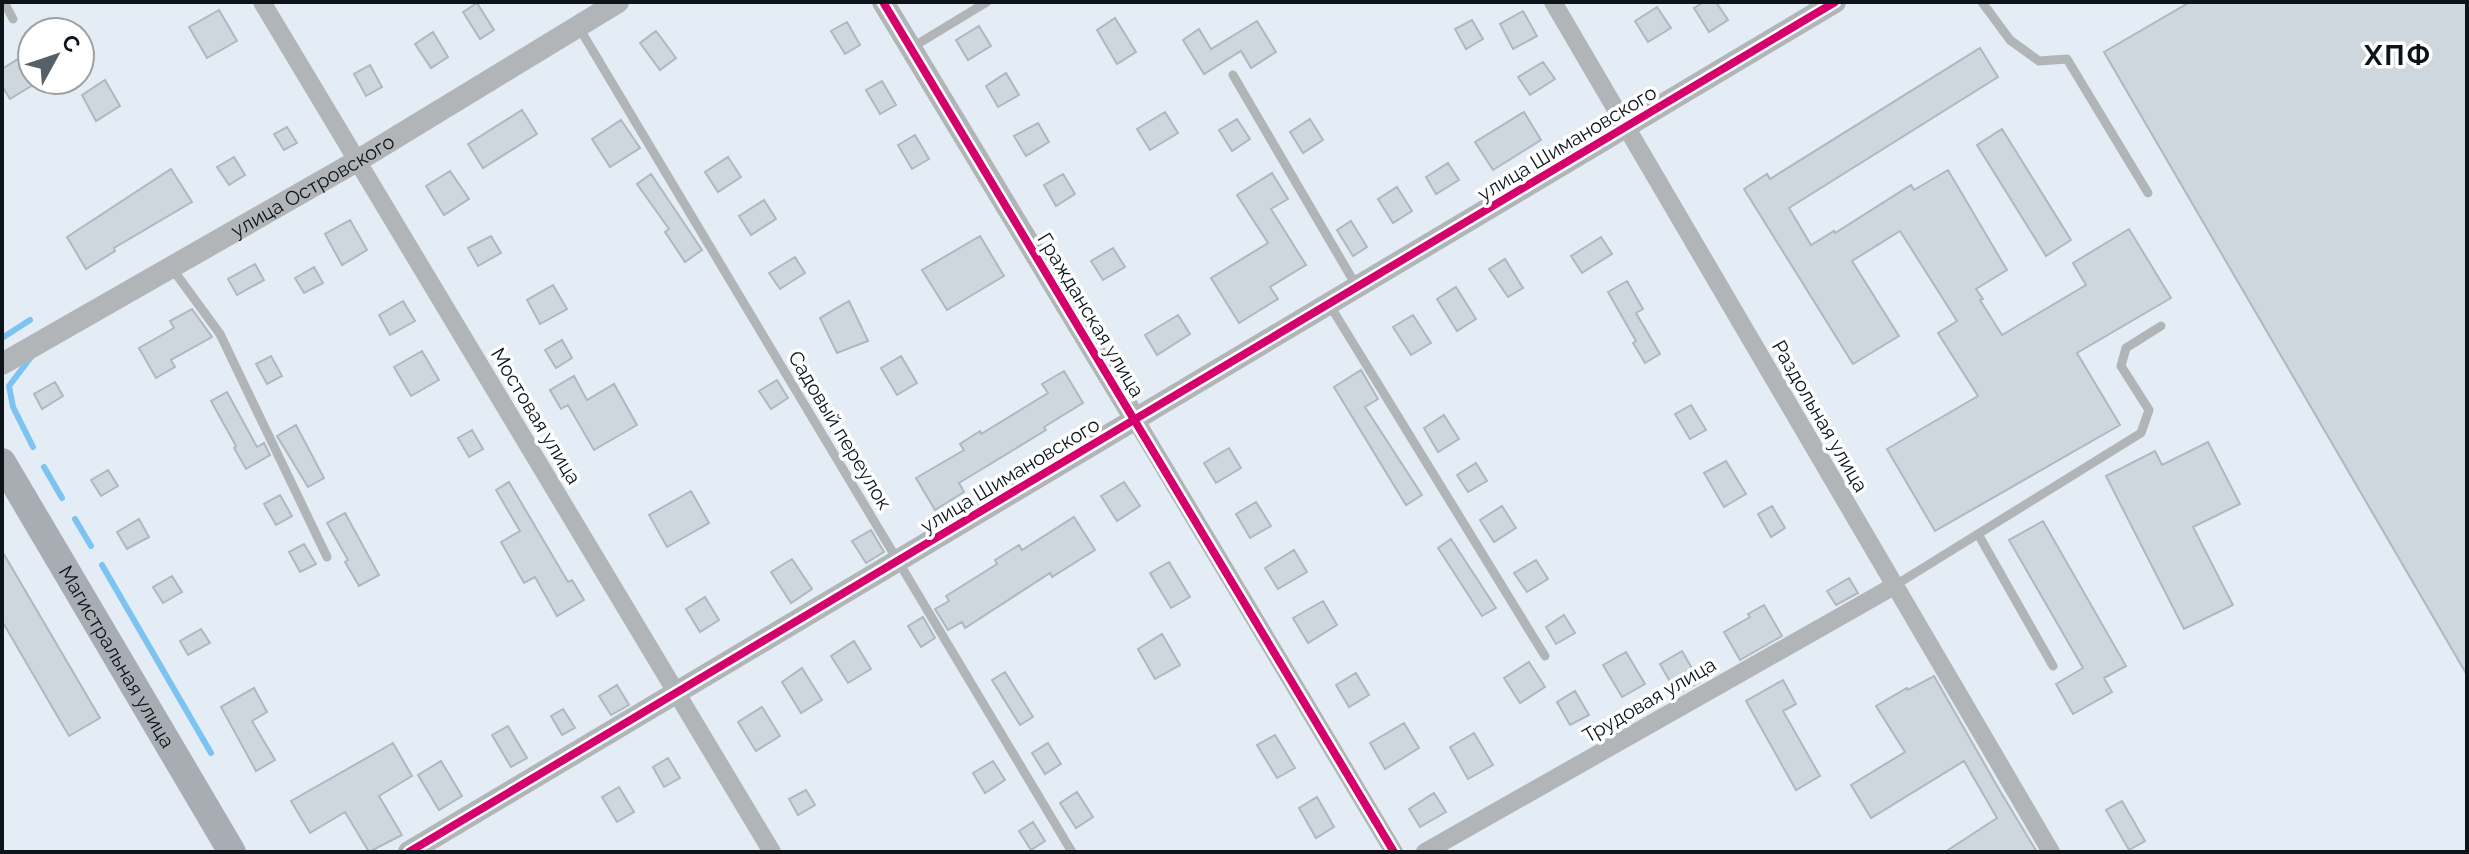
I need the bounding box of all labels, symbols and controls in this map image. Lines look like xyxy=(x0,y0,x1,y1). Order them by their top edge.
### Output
north arrow xyxy=(16,16,96,96)
text: С xyxy=(57,29,86,57)
district label: ХПФ xyxy=(2363,39,2432,72)
street label: улица Шимановского xyxy=(1473,80,1661,206)
street label: улица Островского xyxy=(227,129,399,243)
street label: Гражданская улица xyxy=(1032,229,1150,401)
street label: Раздольная улица xyxy=(1767,336,1873,496)
street label: Мостовая улица xyxy=(486,343,586,489)
street label: Садовый переулок xyxy=(783,346,897,514)
street label: улица Шимановского xyxy=(916,412,1104,538)
street label: Магистральная улица xyxy=(54,561,180,752)
street label: Трудовая улица xyxy=(1578,652,1720,748)

